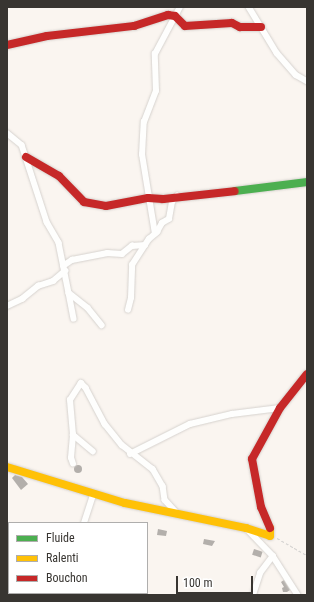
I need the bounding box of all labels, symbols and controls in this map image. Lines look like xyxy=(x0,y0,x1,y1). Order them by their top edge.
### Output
legend xyxy=(8,522,148,594)
text: Fluide xyxy=(46,531,75,545)
text: Ralenti xyxy=(46,551,79,565)
scale bar xyxy=(178,568,255,594)
text: Bouchon xyxy=(46,571,88,585)
text: 100 m xyxy=(183,576,213,590)

